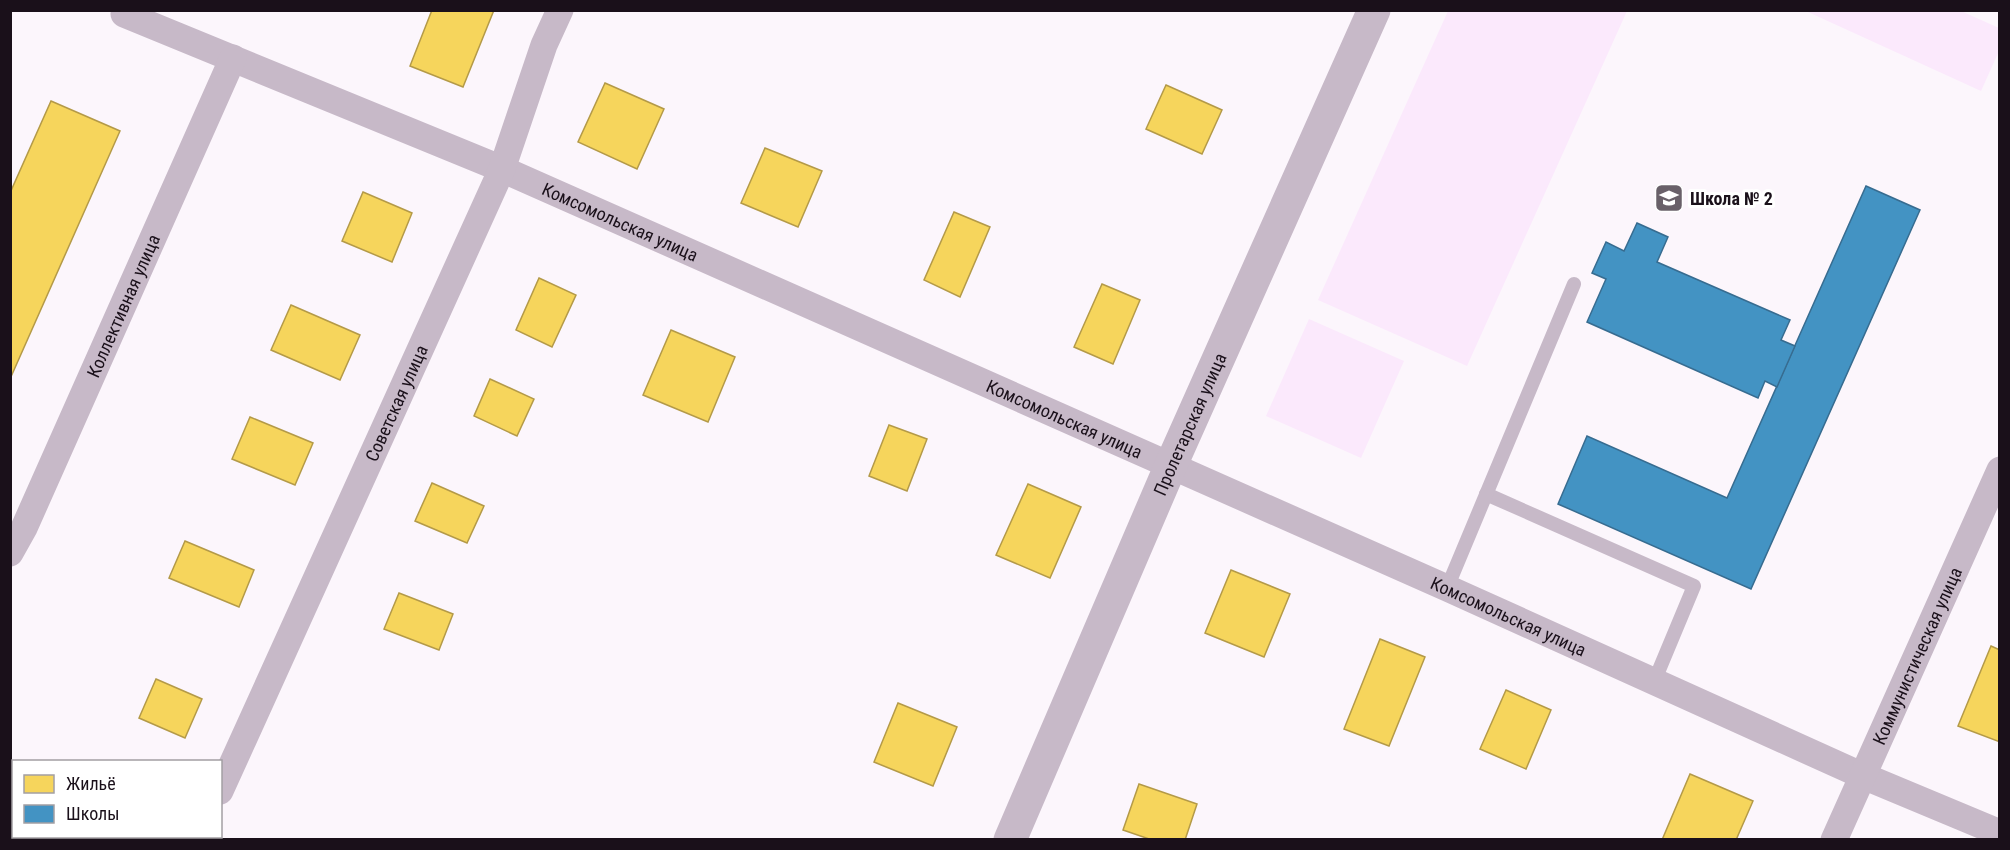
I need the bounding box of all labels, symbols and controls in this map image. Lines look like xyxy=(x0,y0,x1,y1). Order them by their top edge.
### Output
street label: Комсомольская улица xyxy=(539,178,701,265)
school or university icon: Школа № 2 xyxy=(1653,182,1685,214)
place label: Школа № 2 xyxy=(1690,188,1773,209)
street label: Коллективная улица xyxy=(82,231,164,380)
street label: Советская улица xyxy=(360,341,431,465)
street label: Пролетарская улица xyxy=(1149,350,1230,498)
street label: Комсомольская улица xyxy=(983,375,1146,462)
street label: Коммунистическая улица xyxy=(1868,564,1966,748)
street label: Комсомольская улица xyxy=(1428,572,1590,660)
legend xyxy=(12,760,222,838)
text: Жильё xyxy=(66,773,116,794)
text: Школы xyxy=(66,803,119,824)

